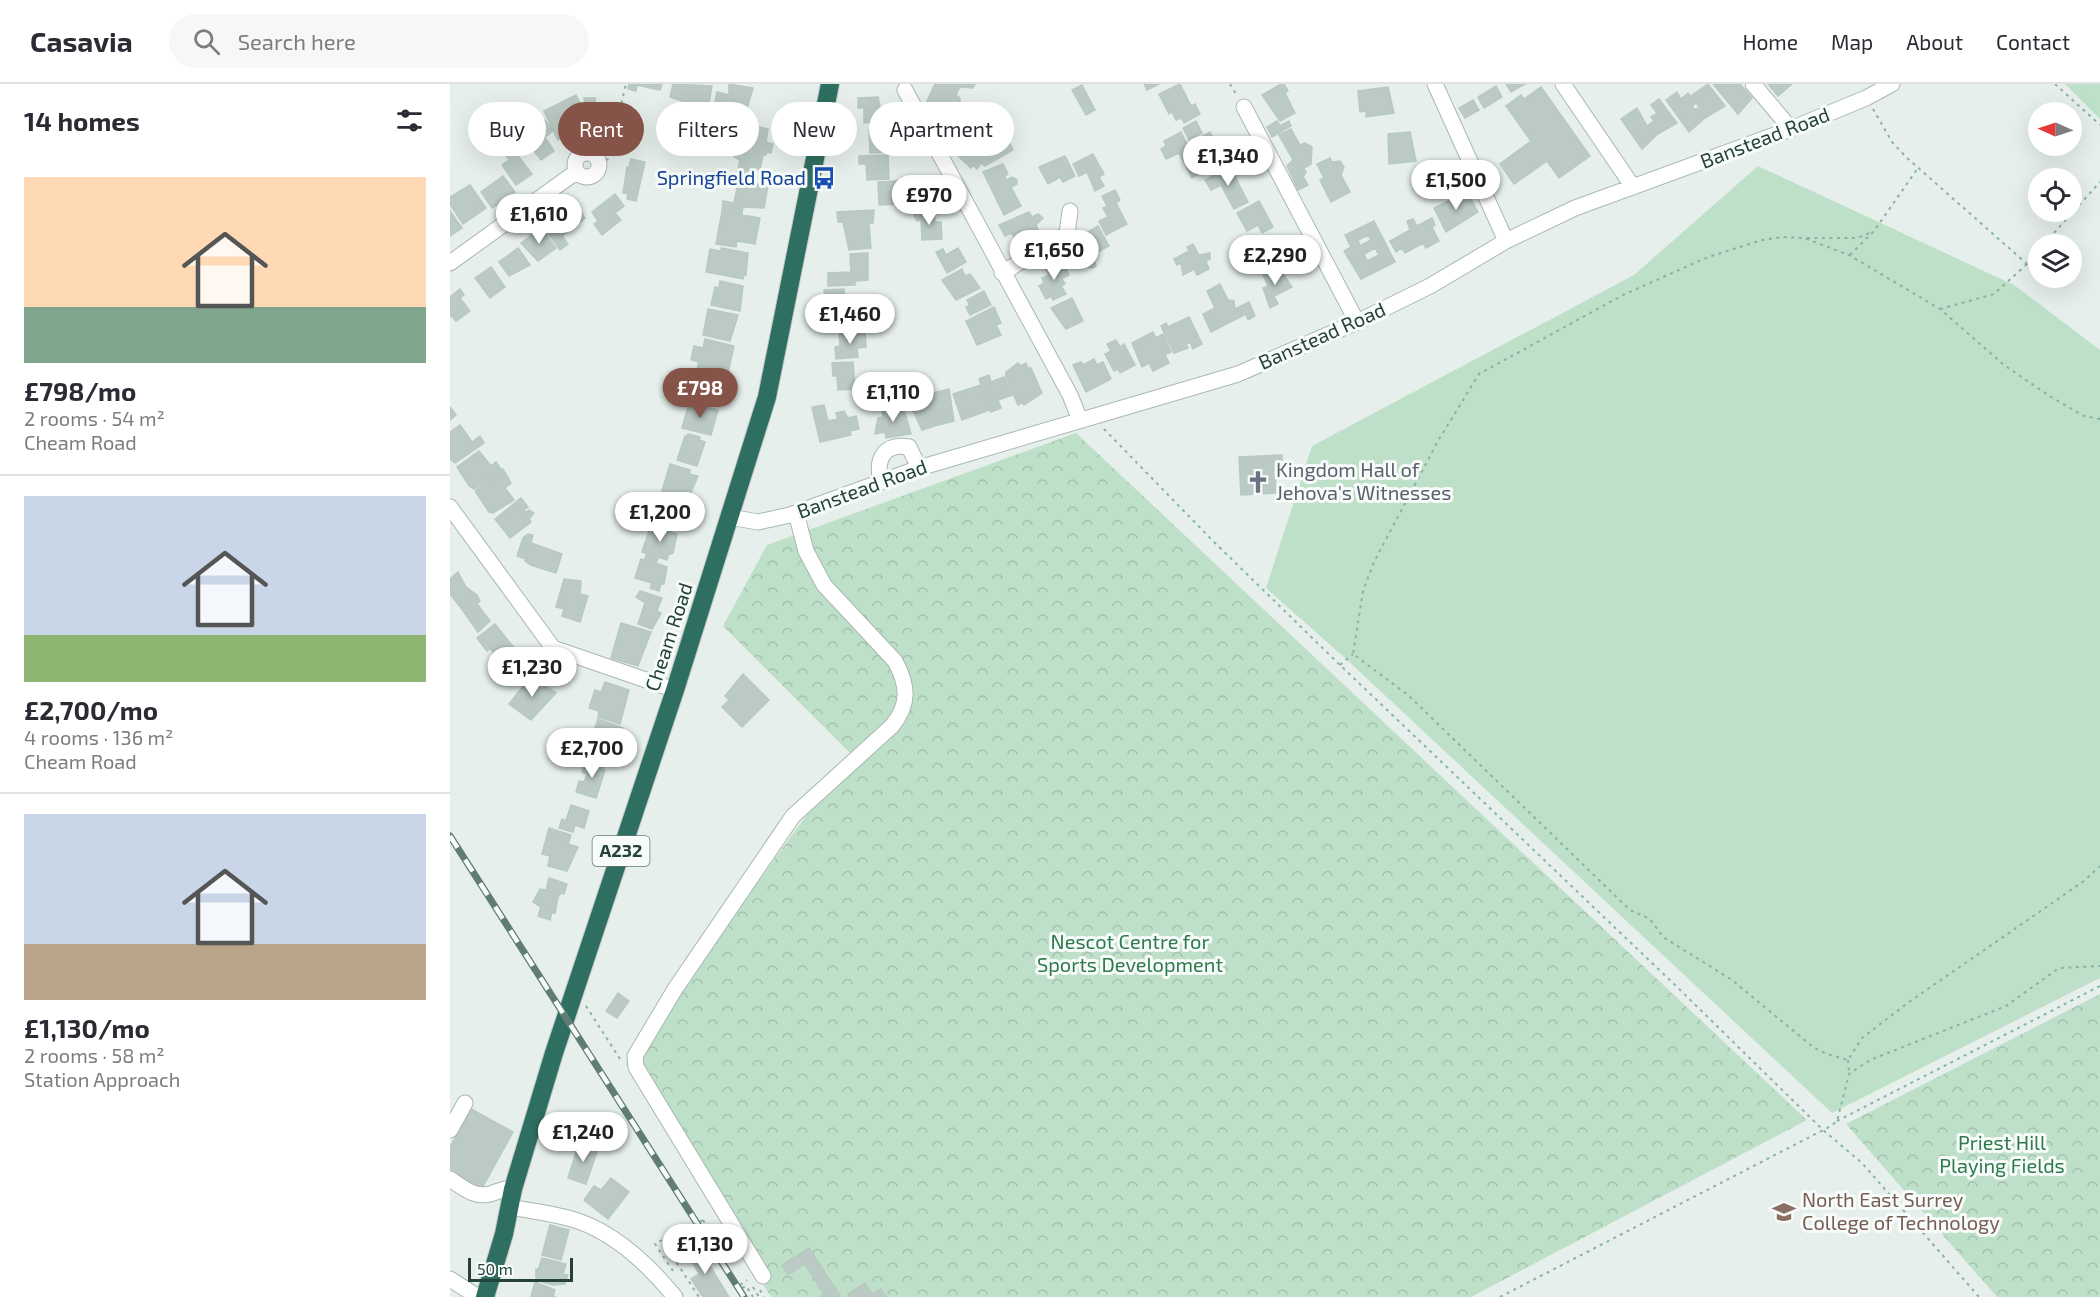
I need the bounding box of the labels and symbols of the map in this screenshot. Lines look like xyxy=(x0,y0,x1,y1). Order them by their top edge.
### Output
street label: Banstead Road xyxy=(1697,101,1833,173)
north arrow xyxy=(2028,102,2082,156)
pin: £1,340 xyxy=(1179,136,1277,187)
pin: £1,500 xyxy=(1407,160,1505,211)
place label: Springfield Road xyxy=(657,165,806,189)
bus stop icon: Springfield Road xyxy=(811,165,837,191)
pin: £970 xyxy=(893,175,965,226)
pin: £1,610 xyxy=(490,194,588,245)
pin: £1,650 xyxy=(1005,230,1103,281)
pin: £2,290 xyxy=(1226,235,1324,286)
pin: £1,460 xyxy=(801,294,899,345)
street label: Banstead Road xyxy=(1254,296,1389,374)
pin: £798 xyxy=(664,368,736,419)
pin: £1,110 xyxy=(844,372,942,423)
street label: Banstead Road xyxy=(793,453,930,523)
place label: Kingdom Hall of Jehova's Witnesses xyxy=(1276,457,1451,504)
church icon: Kingdom Hall of Jehova's Witnesses xyxy=(1245,469,1271,495)
pin: £1,200 xyxy=(611,492,709,543)
street label: Cheam Road xyxy=(639,579,697,694)
pin: £1,230 xyxy=(483,647,581,698)
pin: £2,700 xyxy=(543,728,641,779)
road number: A232 xyxy=(592,836,650,866)
park label: Nescot Centre for Sports Development xyxy=(1037,929,1223,976)
pin: £1,240 xyxy=(534,1112,632,1163)
park label: Priest Hill Playing Fields xyxy=(1939,1130,2065,1177)
place label: North East Surrey College of Technology xyxy=(1802,1187,2000,1234)
school or university icon: North East Surrey College of Technology xyxy=(1771,1199,1797,1225)
pin: £1,130 xyxy=(656,1224,754,1275)
scale bar xyxy=(468,1255,573,1282)

